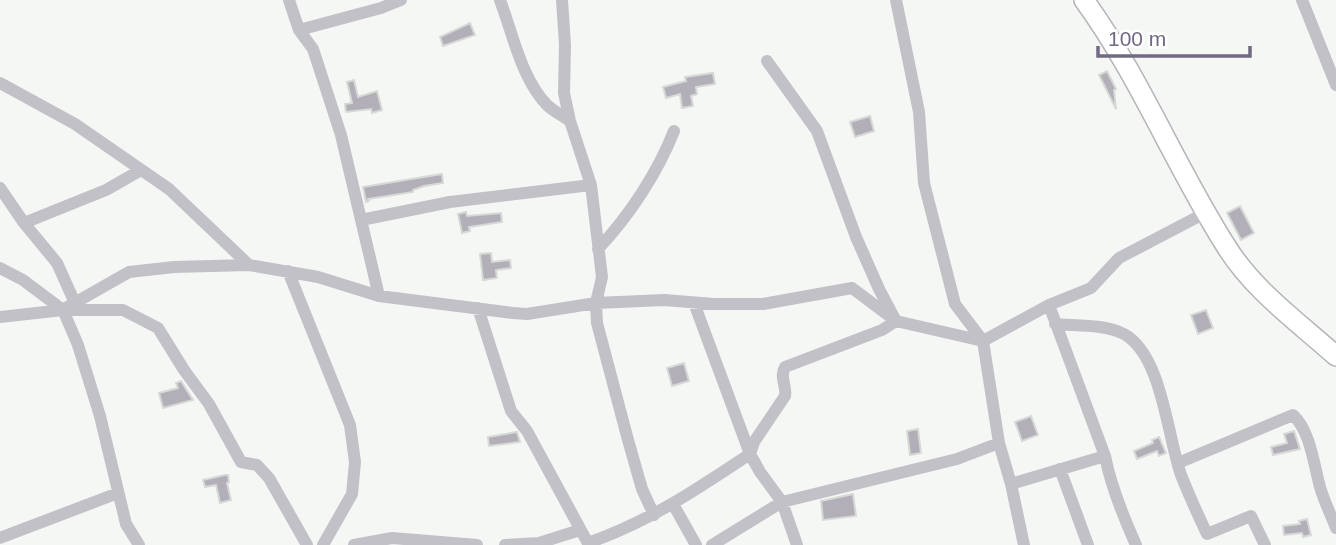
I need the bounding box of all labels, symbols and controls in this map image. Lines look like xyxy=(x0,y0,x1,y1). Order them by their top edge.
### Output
scale bar xyxy=(1098,14,1250,58)
text: 100 m xyxy=(1108,27,1166,50)

